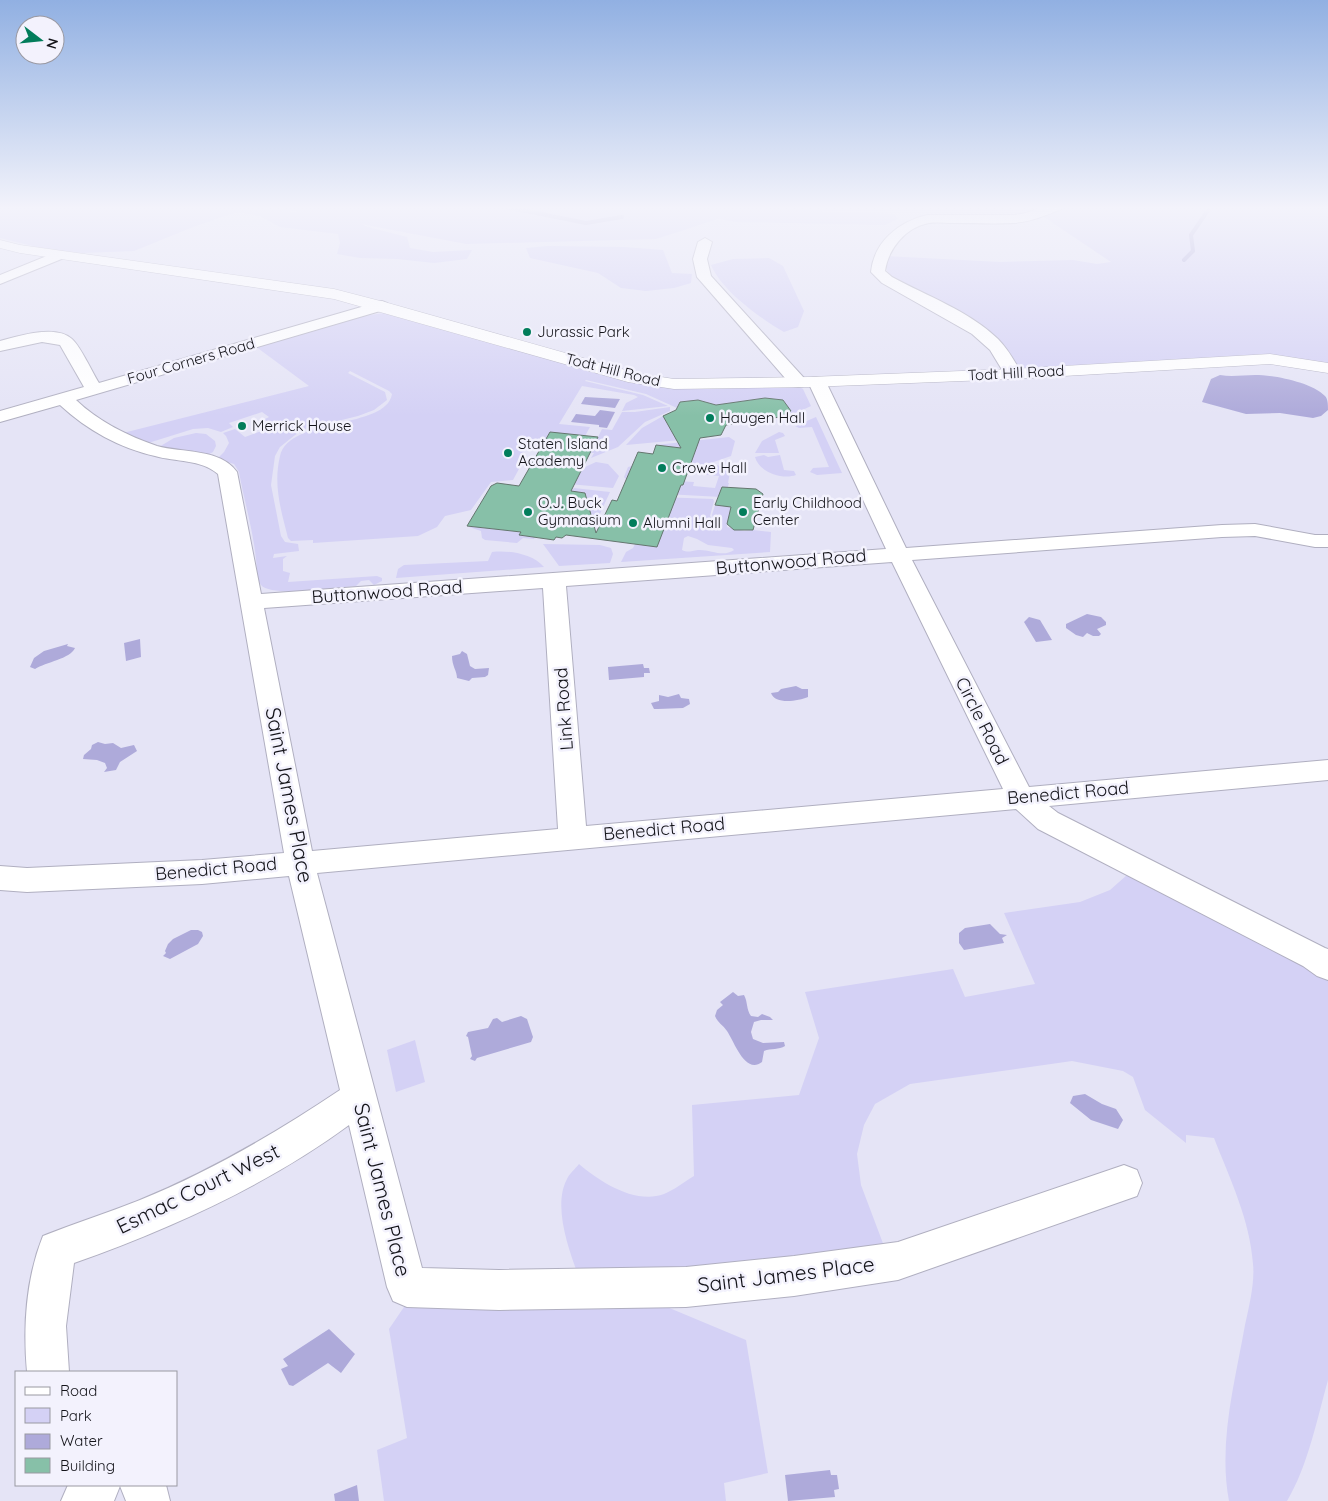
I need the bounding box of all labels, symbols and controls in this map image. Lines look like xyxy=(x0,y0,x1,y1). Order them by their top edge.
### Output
north arrow xyxy=(15,15,65,65)
text: N xyxy=(42,36,63,51)
place label: Jurassic Park xyxy=(537,322,630,341)
marker: Jurassic Park xyxy=(521,326,533,338)
street label: Four Corners Road xyxy=(125,333,257,388)
street label: Todt Hill Road xyxy=(564,349,662,390)
street label: Todt Hill Road xyxy=(967,360,1065,385)
place label: Haugen Hall xyxy=(720,408,805,427)
marker: Haugen Hall xyxy=(704,412,716,424)
place label: Merrick House xyxy=(252,416,351,435)
marker: Merrick House xyxy=(236,420,248,432)
place label: Staten Island Academy xyxy=(518,434,608,470)
marker: Staten Island Academy xyxy=(502,447,514,459)
place label: Crowe Hall xyxy=(672,458,747,477)
marker: Crowe Hall xyxy=(656,462,668,474)
place label: O.J. Buck Gymnasium xyxy=(538,493,621,529)
place label: Early Childhood Center xyxy=(753,493,862,529)
marker: O.J. Buck Gymnasium xyxy=(522,506,534,518)
marker: Early Childhood Center xyxy=(737,506,749,518)
place label: Alumni Hall xyxy=(643,513,721,532)
marker: Alumni Hall xyxy=(627,517,639,529)
street label: Buttonwood Road xyxy=(715,543,867,580)
street label: Buttonwood Road xyxy=(311,575,463,608)
street label: Link Road xyxy=(549,667,578,751)
street label: Circle Road xyxy=(951,673,1014,768)
street label: Saint James Place xyxy=(260,705,320,885)
street label: Benedict Road xyxy=(1006,776,1130,809)
street label: Benedict Road xyxy=(602,812,726,845)
street label: Benedict Road xyxy=(154,852,278,885)
street label: Saint James Place xyxy=(349,1100,417,1279)
street label: Esmac Court West xyxy=(112,1137,283,1239)
street label: Saint James Place xyxy=(696,1250,876,1298)
legend xyxy=(15,1371,178,1486)
text: Road xyxy=(60,1381,97,1400)
text: Park xyxy=(60,1406,92,1425)
text: Water xyxy=(60,1431,103,1450)
text: Building xyxy=(60,1456,115,1475)

